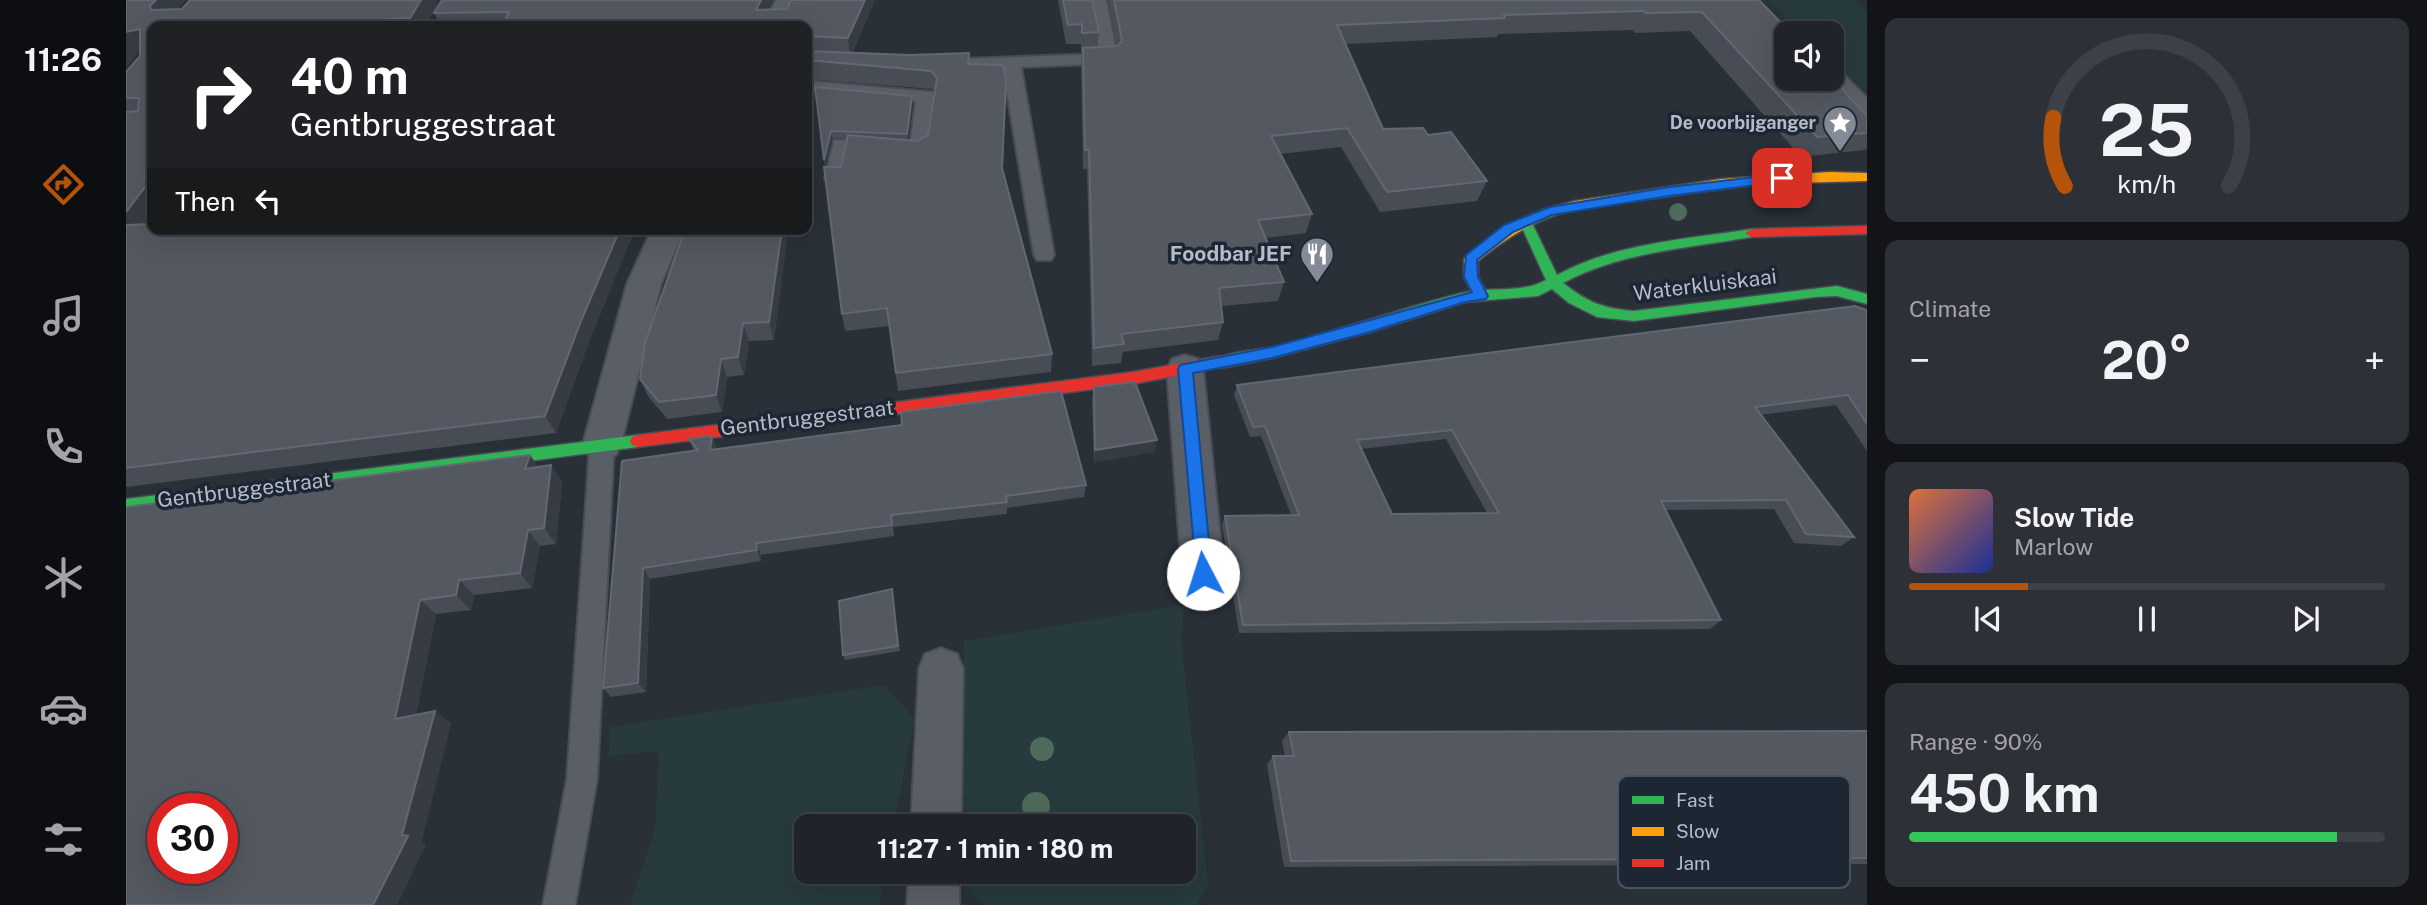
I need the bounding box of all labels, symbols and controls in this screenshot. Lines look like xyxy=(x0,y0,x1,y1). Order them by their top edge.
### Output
map controls xyxy=(1774,21,1844,91)
button: sound xyxy=(1774,21,1844,91)
text: 11:26 xyxy=(24,41,102,78)
text: 40 m xyxy=(290,47,409,105)
icon: right xyxy=(175,49,266,140)
text: 25 xyxy=(2099,87,2195,172)
place icon: De voorbijganger xyxy=(1821,104,1859,153)
text: Gentbruggestraat xyxy=(290,106,556,143)
place label: De voorbijganger xyxy=(1670,112,1817,133)
pin xyxy=(1752,148,1812,208)
icon: arrive xyxy=(1763,159,1801,197)
icon: directions xyxy=(39,160,88,209)
text: km/h xyxy=(2118,169,2176,199)
icon: left xyxy=(249,182,287,220)
text: Then xyxy=(175,186,235,217)
restaurant icon: Foodbar JEF xyxy=(1298,235,1336,284)
place label: Foodbar JEF xyxy=(1170,241,1292,266)
street label: Waterkluiskaai xyxy=(1632,263,1778,306)
icon: music xyxy=(39,291,88,340)
text: Climate xyxy=(1909,295,1991,322)
text: 20° xyxy=(2101,330,2193,391)
text: − xyxy=(1909,338,1930,383)
text: + xyxy=(2364,338,2385,383)
street label: Gentbruggestraat xyxy=(719,394,895,441)
icon: phone xyxy=(39,422,88,471)
street label: Gentbruggestraat xyxy=(156,466,332,513)
text: Slow Tide xyxy=(2014,502,2134,533)
text: Marlow xyxy=(2014,533,2093,560)
position arrow xyxy=(1166,537,1240,611)
icon: climate xyxy=(39,553,88,602)
icon: previous xyxy=(1969,600,2007,638)
icon: pause xyxy=(2128,600,2166,638)
icon: next xyxy=(2287,600,2325,638)
icon: car xyxy=(39,684,88,733)
text: Range · 90% xyxy=(1909,728,2043,755)
text: 450 km xyxy=(1909,763,2100,824)
legend xyxy=(1618,776,1850,888)
text: Fast xyxy=(1676,789,1714,811)
speed limit sign: 30 xyxy=(147,793,238,884)
icon: filters xyxy=(39,815,88,864)
text: Slow xyxy=(1676,820,1720,842)
text: 11:27 · 1 min · 180 m xyxy=(877,833,1113,864)
text: Jam xyxy=(1676,852,1710,874)

